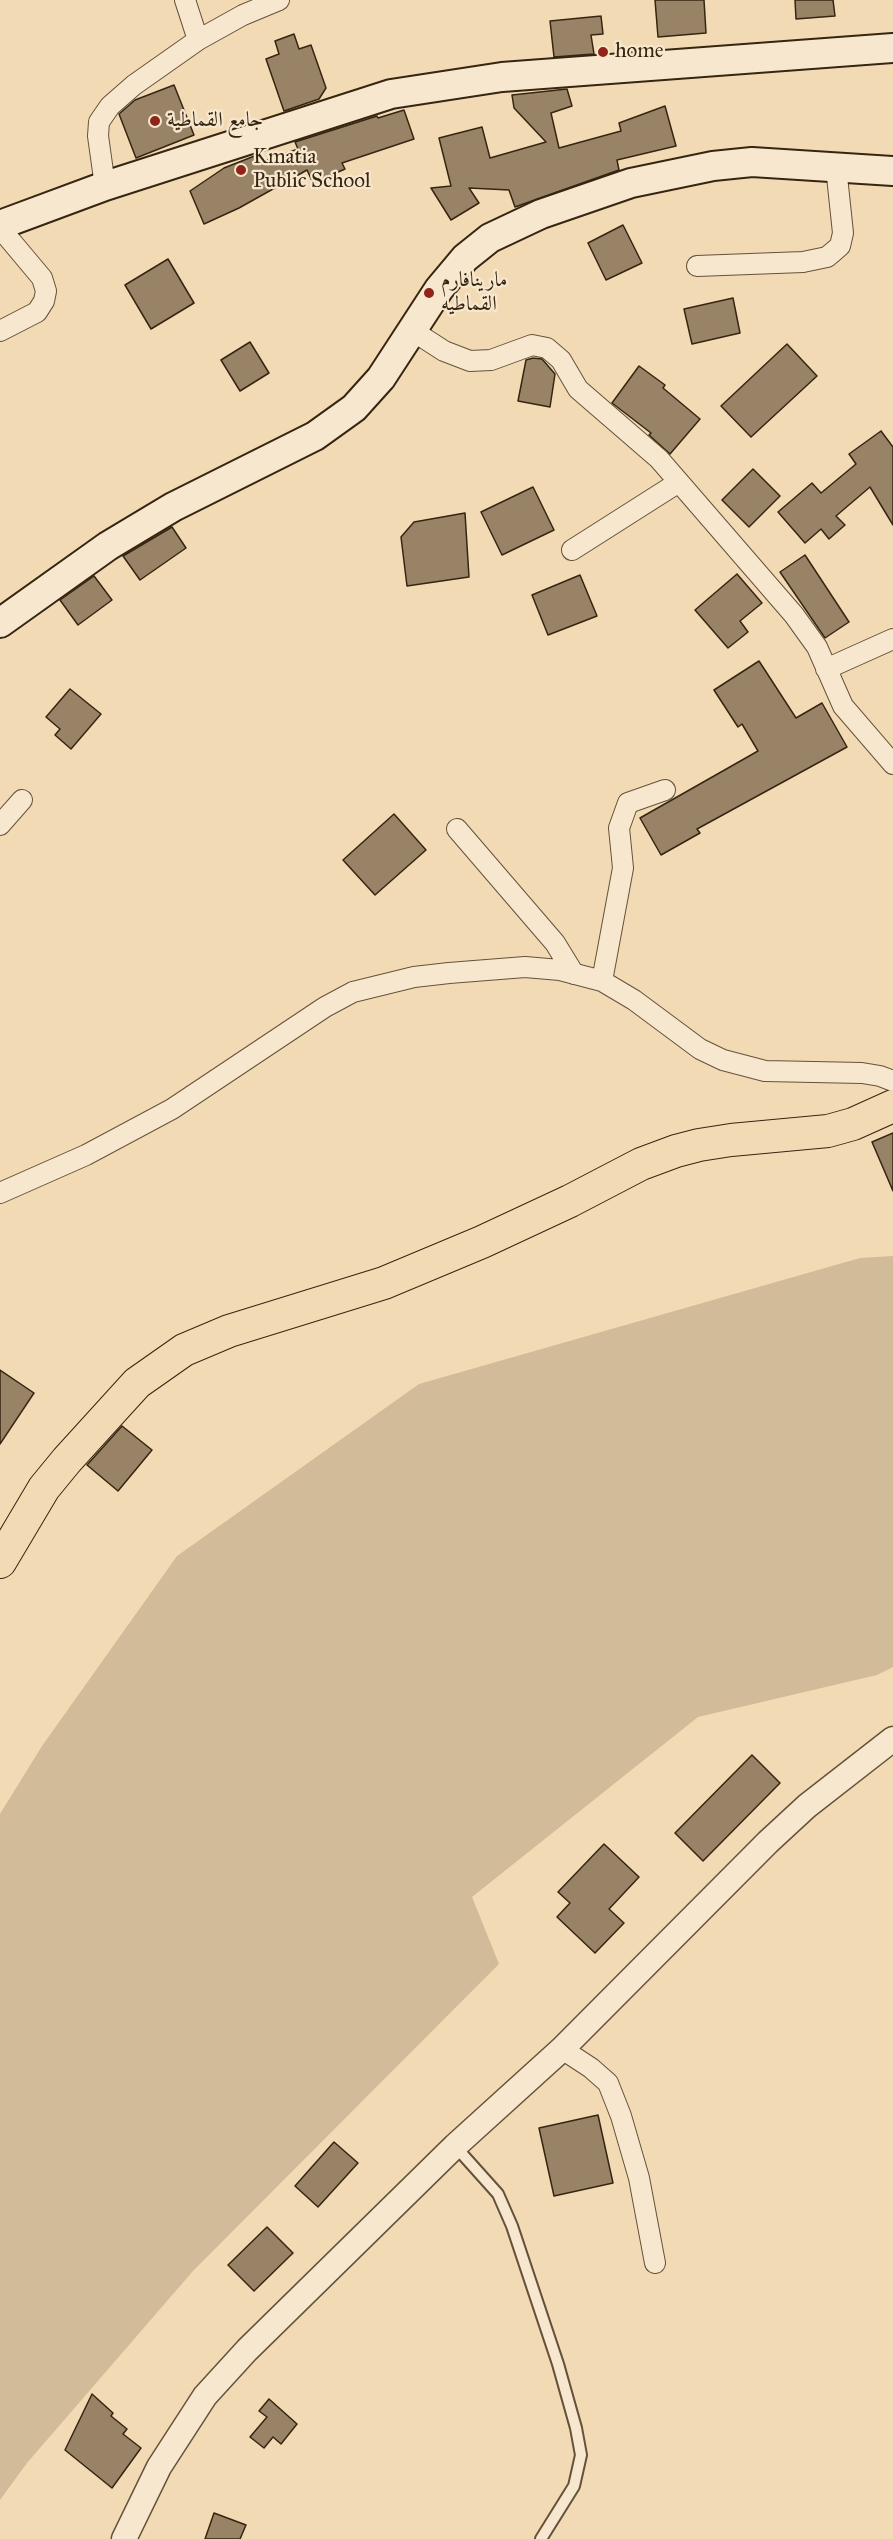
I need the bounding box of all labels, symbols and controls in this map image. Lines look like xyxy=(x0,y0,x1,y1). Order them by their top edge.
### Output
place label: home xyxy=(615,39,664,65)
marker: home xyxy=(596,45,610,59)
place label: جامع القماطية xyxy=(167,108,263,134)
marker: جامع القماطية xyxy=(148,114,162,128)
place label: Kmatia Public School xyxy=(253,145,371,195)
marker: Kmatia Public School xyxy=(234,163,248,177)
place label: مارينافارم القماطيه xyxy=(441,268,508,318)
marker: مارينافارم القماطيه xyxy=(422,286,436,300)

